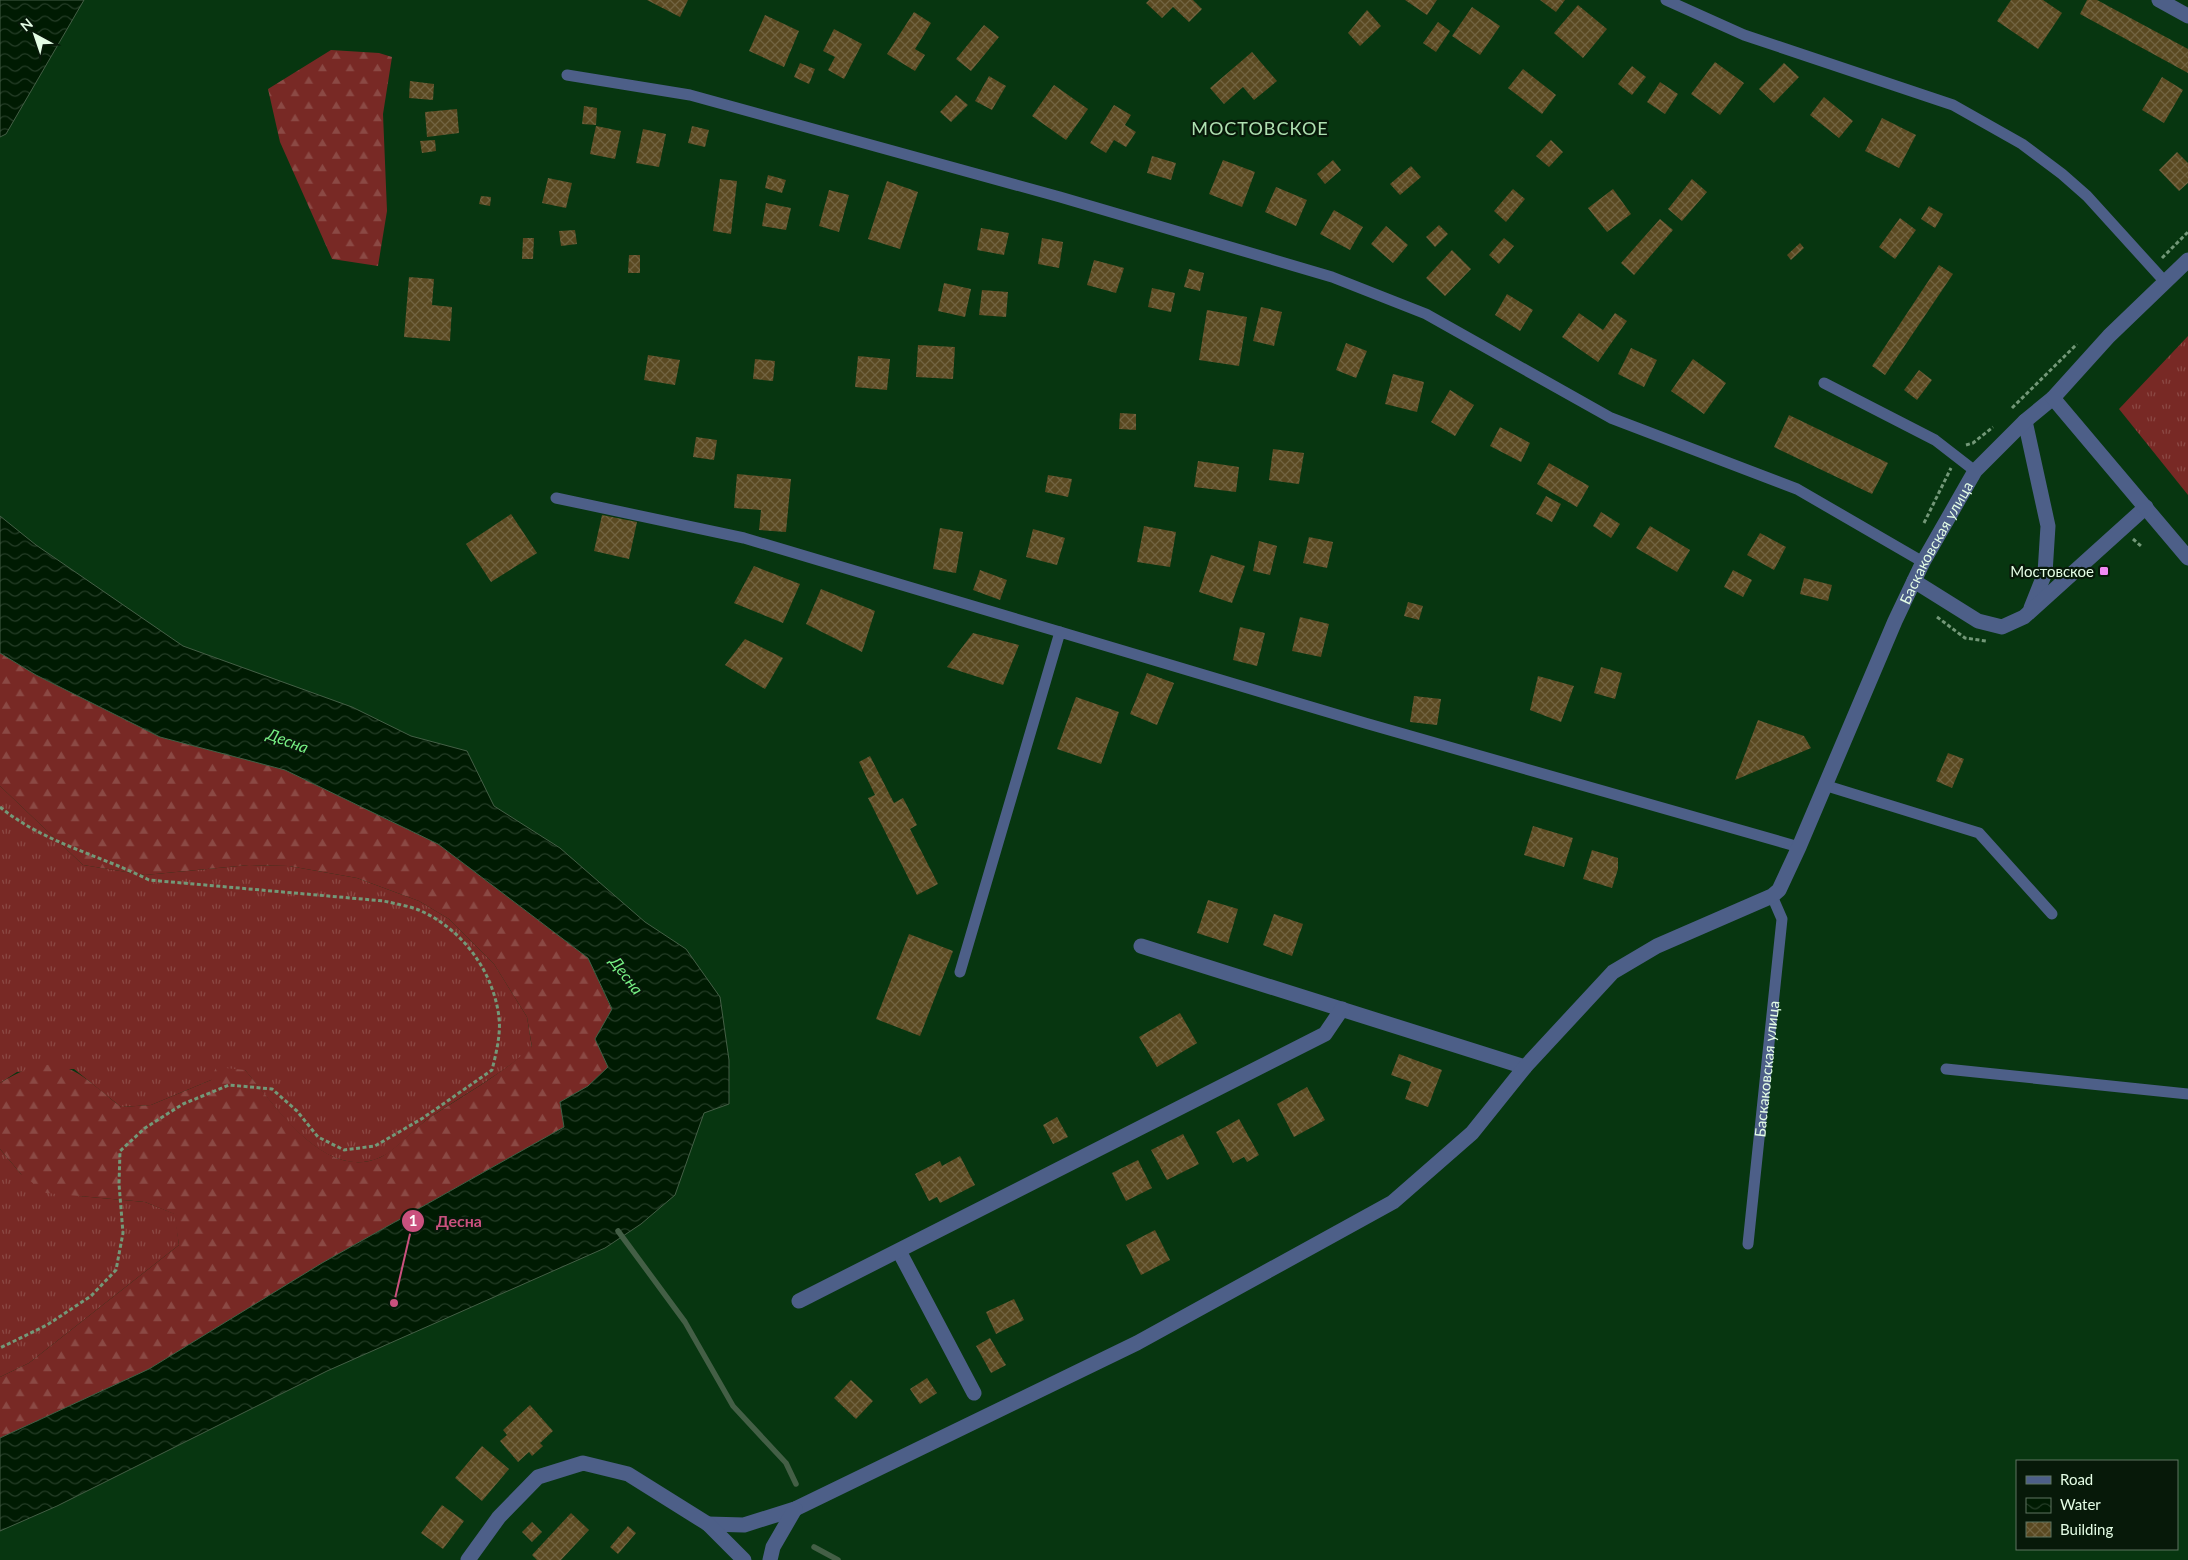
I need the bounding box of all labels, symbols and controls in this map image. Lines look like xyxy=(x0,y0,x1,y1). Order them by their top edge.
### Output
north arrow xyxy=(10,10,60,60)
text: N xyxy=(17,15,36,35)
district label: МОСТОВСКОЕ xyxy=(1191,117,1329,139)
street label: Баскаковская улица xyxy=(1895,478,1976,607)
place label: Мостовское xyxy=(2010,562,2094,580)
marker: Мостовское xyxy=(2098,565,2110,577)
water label: Десна xyxy=(264,723,311,757)
water label: Десна xyxy=(606,951,647,998)
street label: Баскаковская улица xyxy=(1750,1000,1782,1138)
callout: Десна xyxy=(401,1206,492,1237)
text: 1 xyxy=(409,1211,417,1229)
text: Десна xyxy=(436,1211,482,1230)
legend xyxy=(2016,1460,2178,1550)
text: Road xyxy=(2060,1470,2093,1488)
text: Water xyxy=(2060,1495,2101,1513)
text: Building xyxy=(2060,1520,2113,1538)

